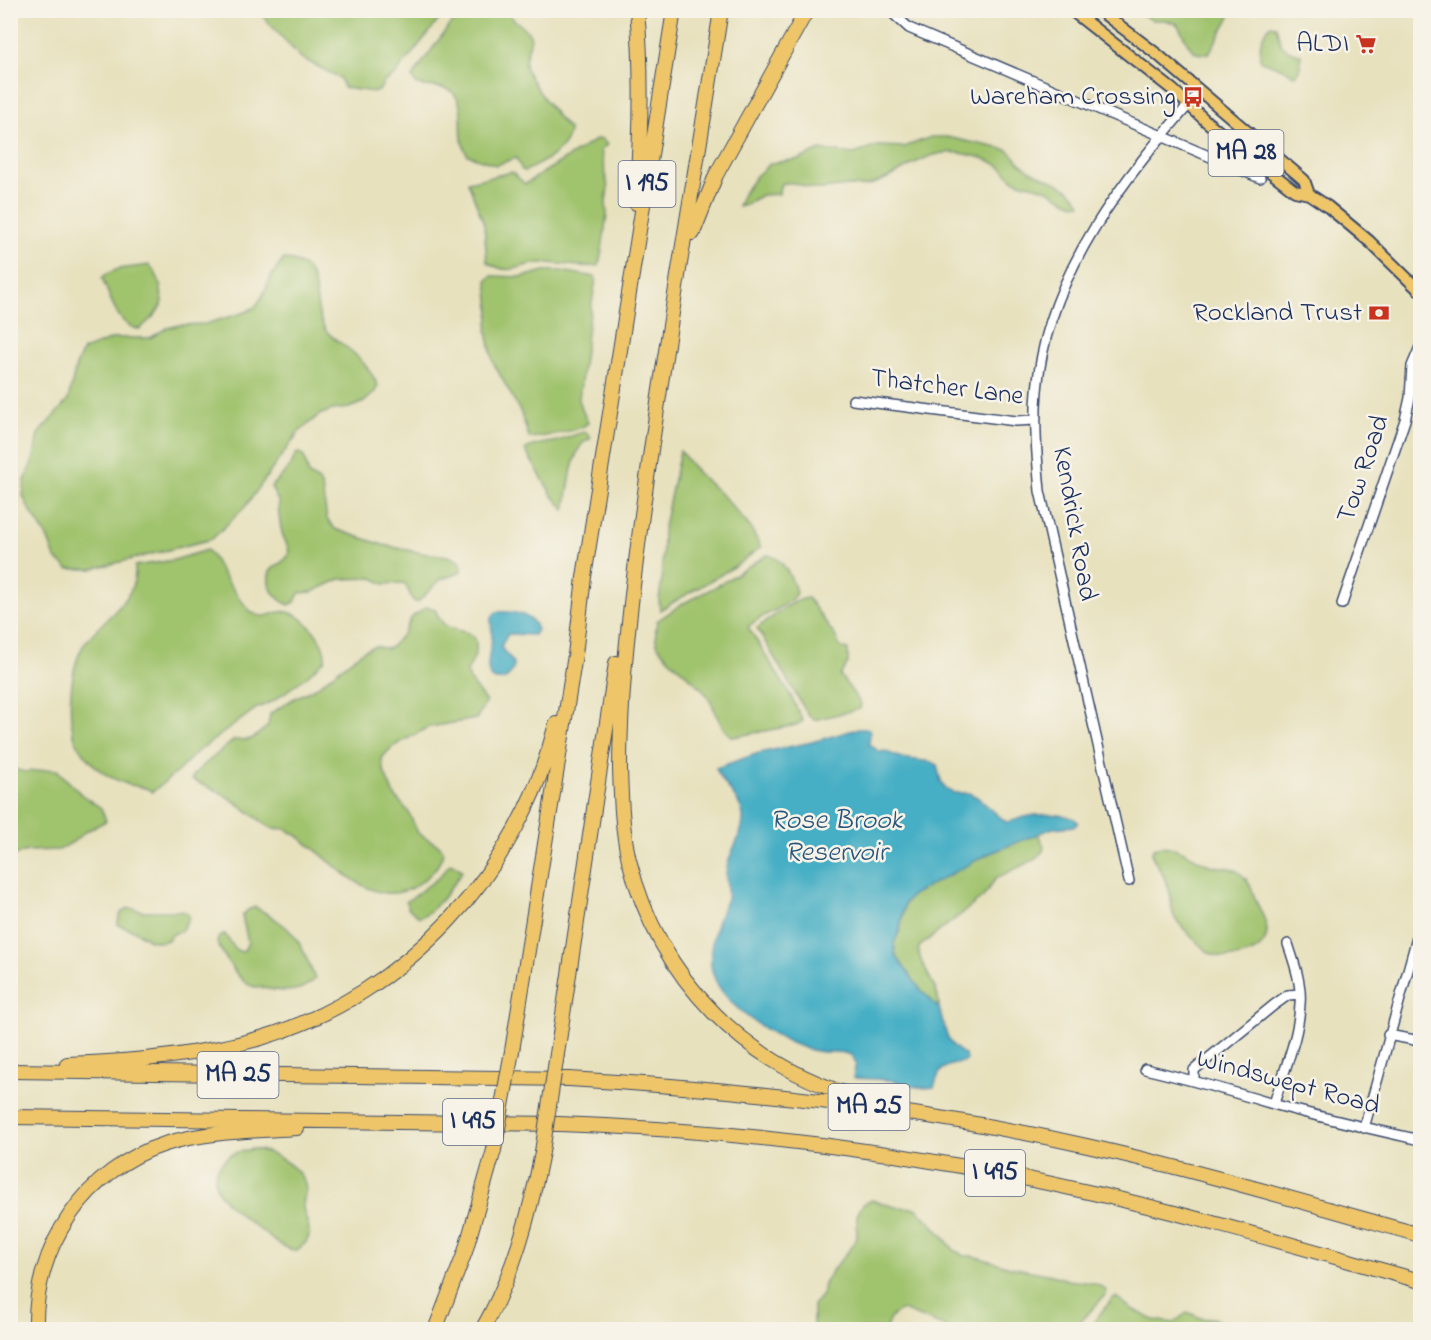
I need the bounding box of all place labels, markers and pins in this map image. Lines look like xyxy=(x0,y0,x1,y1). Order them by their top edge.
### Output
place label: ALDI xyxy=(1296,25,1349,64)
supermarket icon: ALDI xyxy=(1354,32,1378,56)
place label: Wareham Crossing xyxy=(970,78,1176,117)
bus stop icon: Wareham Crossing xyxy=(1181,85,1205,109)
place label: Rockland Trust xyxy=(1193,294,1362,333)
bank icon: Rockland Trust xyxy=(1367,301,1391,325)

